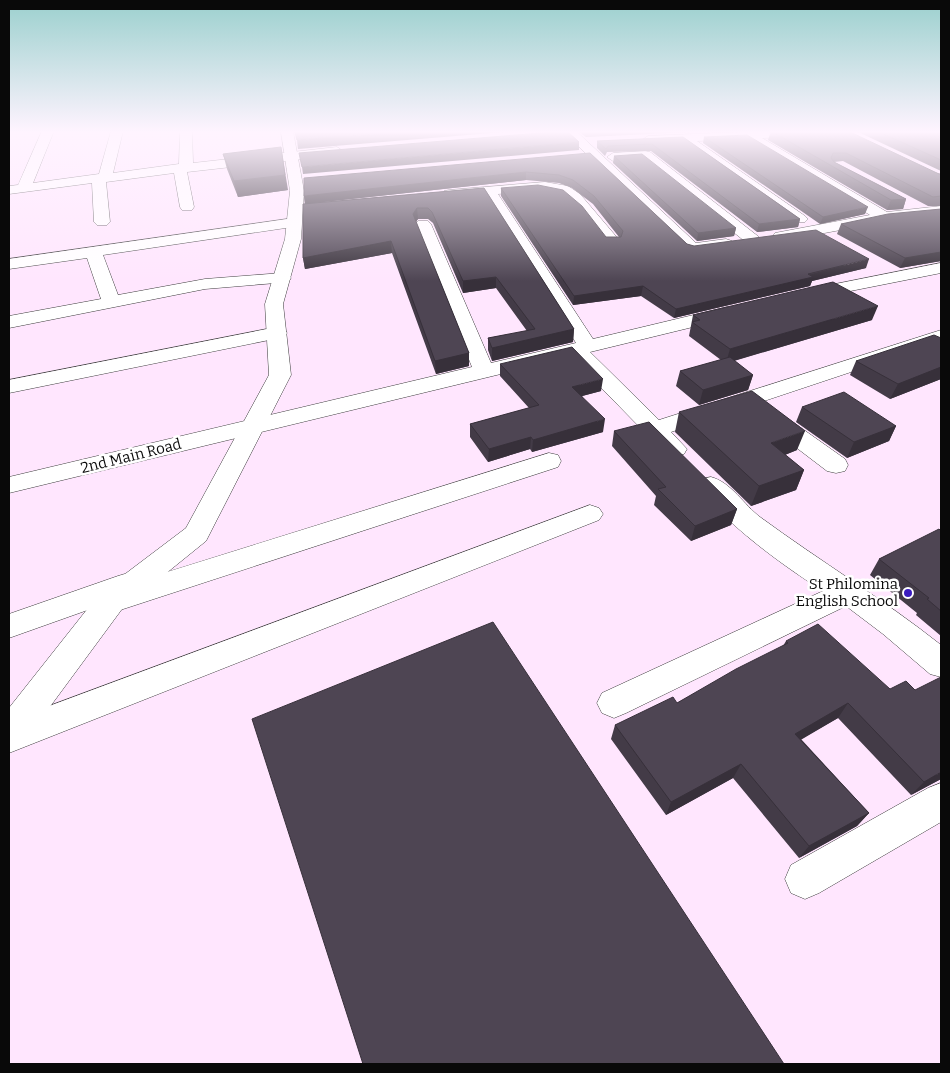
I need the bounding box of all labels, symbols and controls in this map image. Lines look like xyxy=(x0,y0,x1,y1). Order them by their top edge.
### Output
street label: 2nd Main Road xyxy=(79,435,183,477)
place label: St Philomina English School xyxy=(796,575,898,610)
marker: St Philomina English School xyxy=(902,587,914,599)

